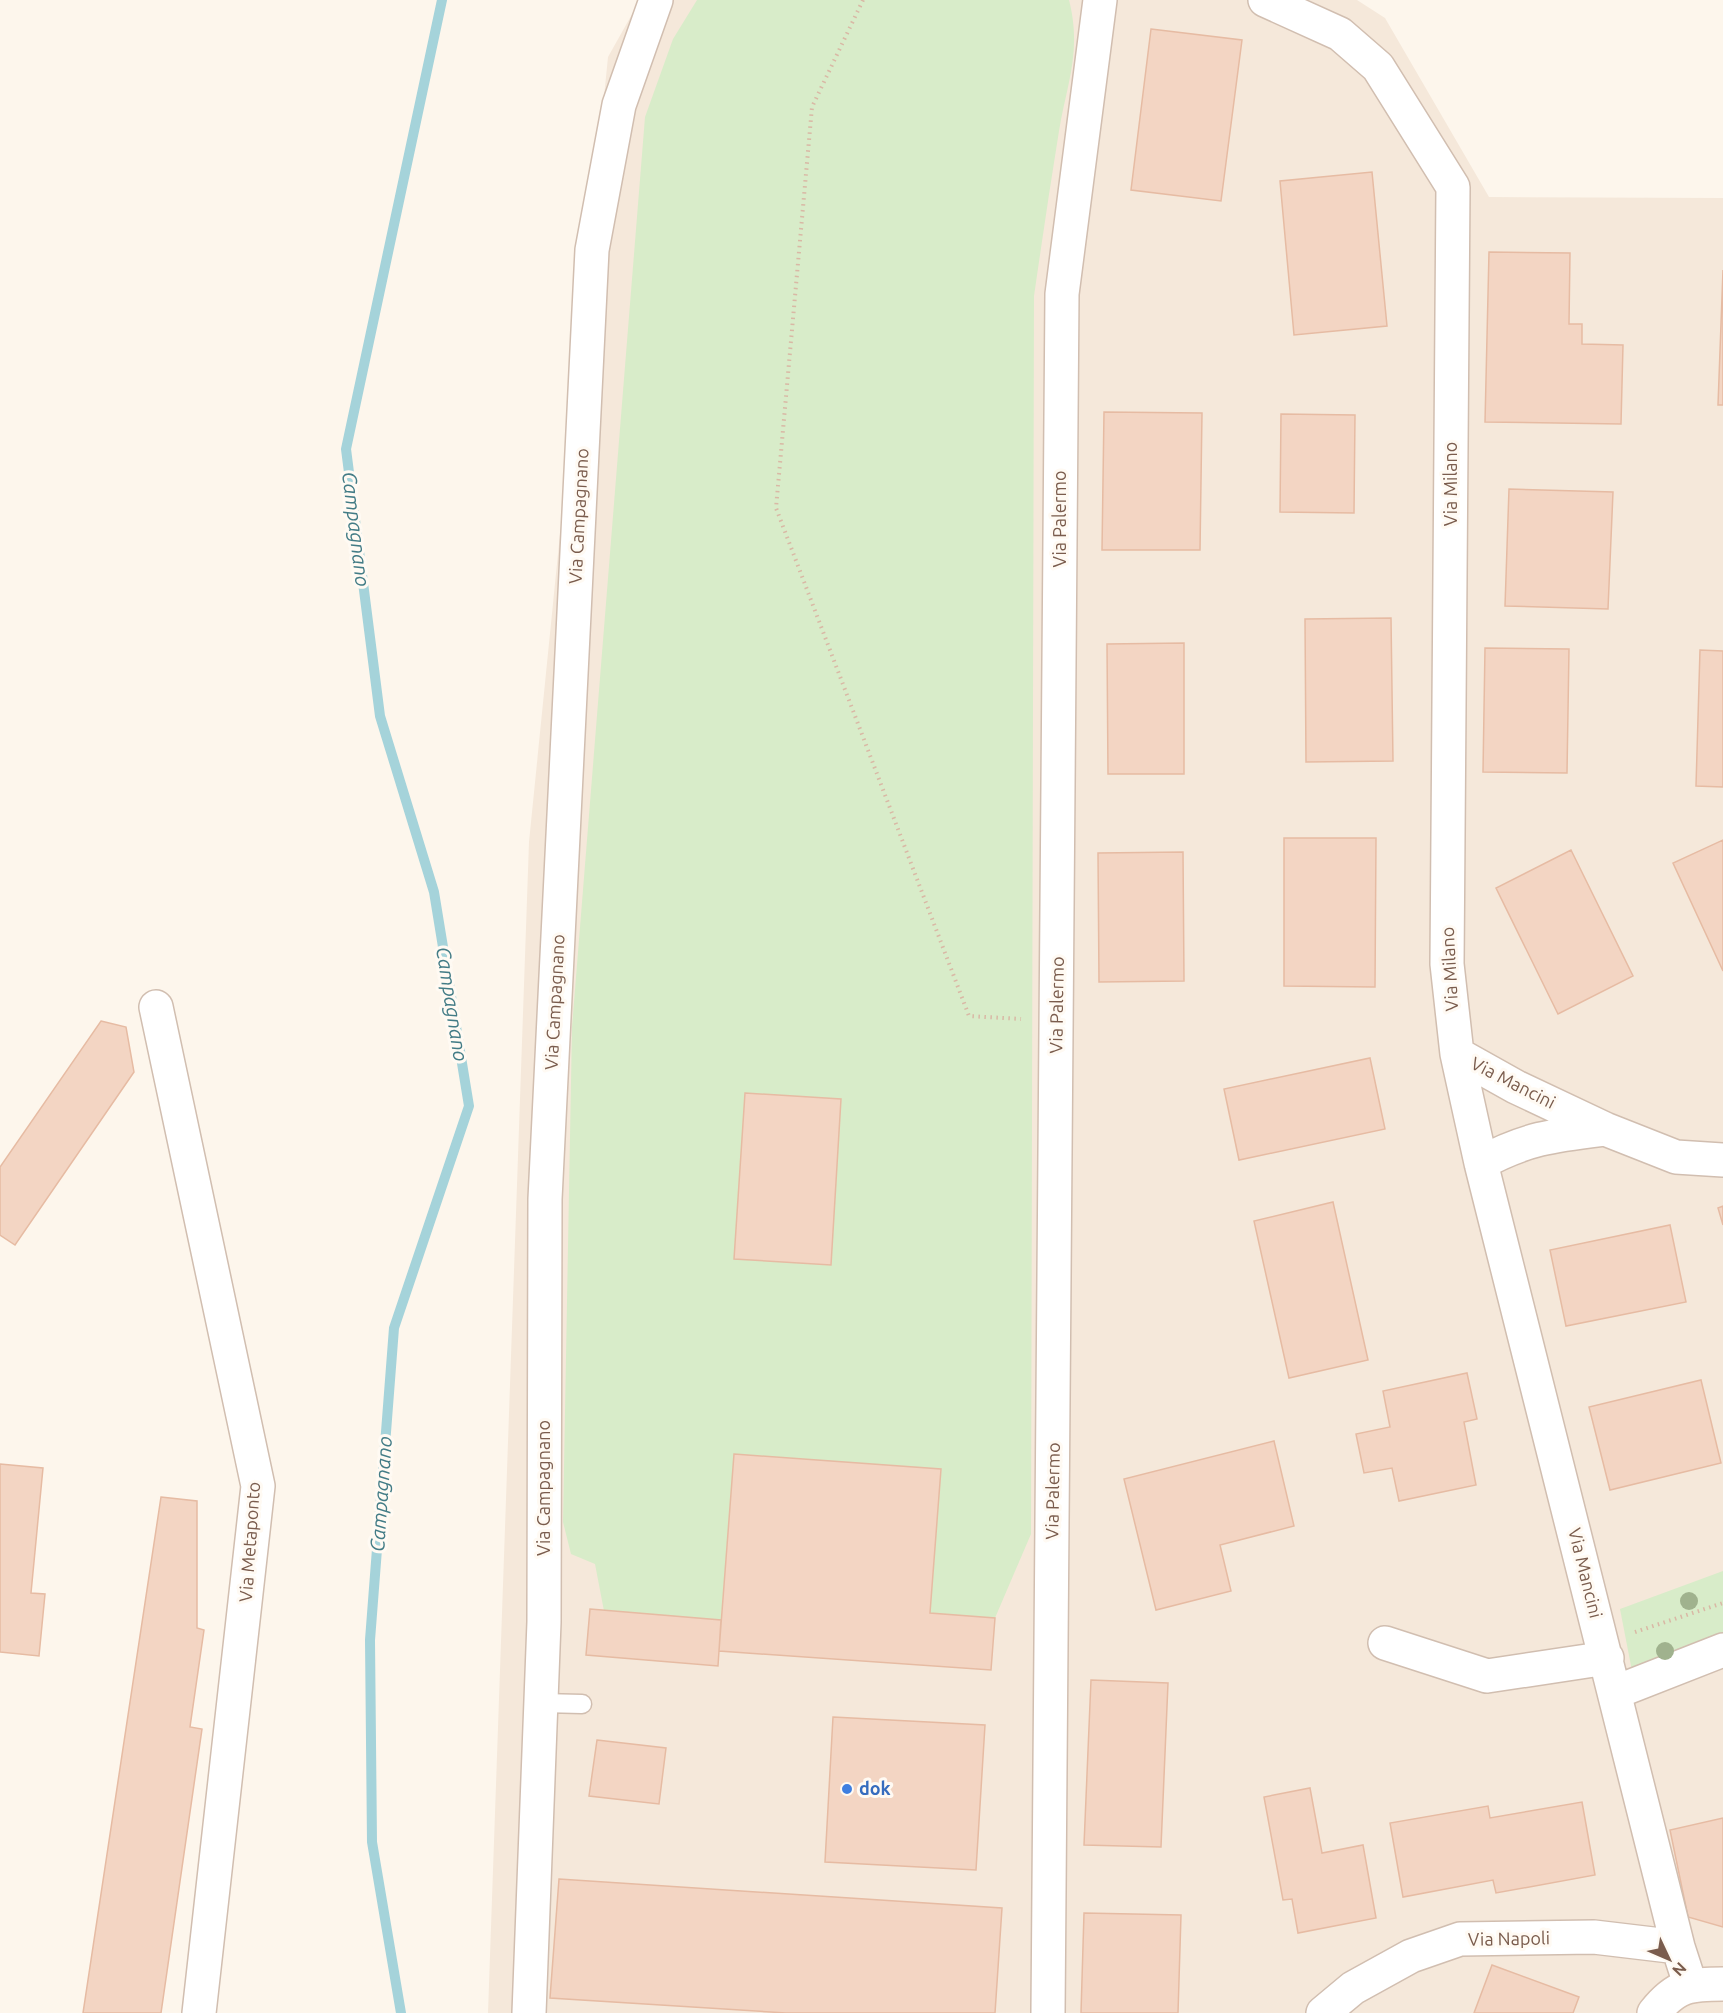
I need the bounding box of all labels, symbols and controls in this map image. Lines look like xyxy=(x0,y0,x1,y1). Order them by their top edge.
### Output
street label: Via Milano xyxy=(1440,442,1460,526)
street label: Via Campagnano xyxy=(564,447,592,584)
water label: Campagnano xyxy=(338,470,375,588)
street label: Via Palermo xyxy=(1049,470,1069,568)
street label: Via Milano xyxy=(1437,926,1461,1012)
street label: Via Campagnano xyxy=(540,933,568,1070)
water label: Campagnano xyxy=(432,945,473,1063)
street label: Via Palermo xyxy=(1045,956,1067,1054)
street label: Via Mancini xyxy=(1468,1052,1559,1112)
street label: Via Campagnano xyxy=(533,1420,553,1556)
water label: Campagnano xyxy=(365,1435,396,1552)
street label: Via Palermo xyxy=(1041,1442,1063,1540)
street label: Via Metaponto xyxy=(235,1481,263,1603)
street label: Via Mancini xyxy=(1565,1526,1607,1620)
place label: dok xyxy=(859,1778,891,1798)
marker: dok xyxy=(840,1782,854,1796)
street label: Via Napoli xyxy=(1468,1927,1550,1949)
north arrow xyxy=(1639,1929,1699,1989)
text: N xyxy=(1669,1959,1690,1980)

